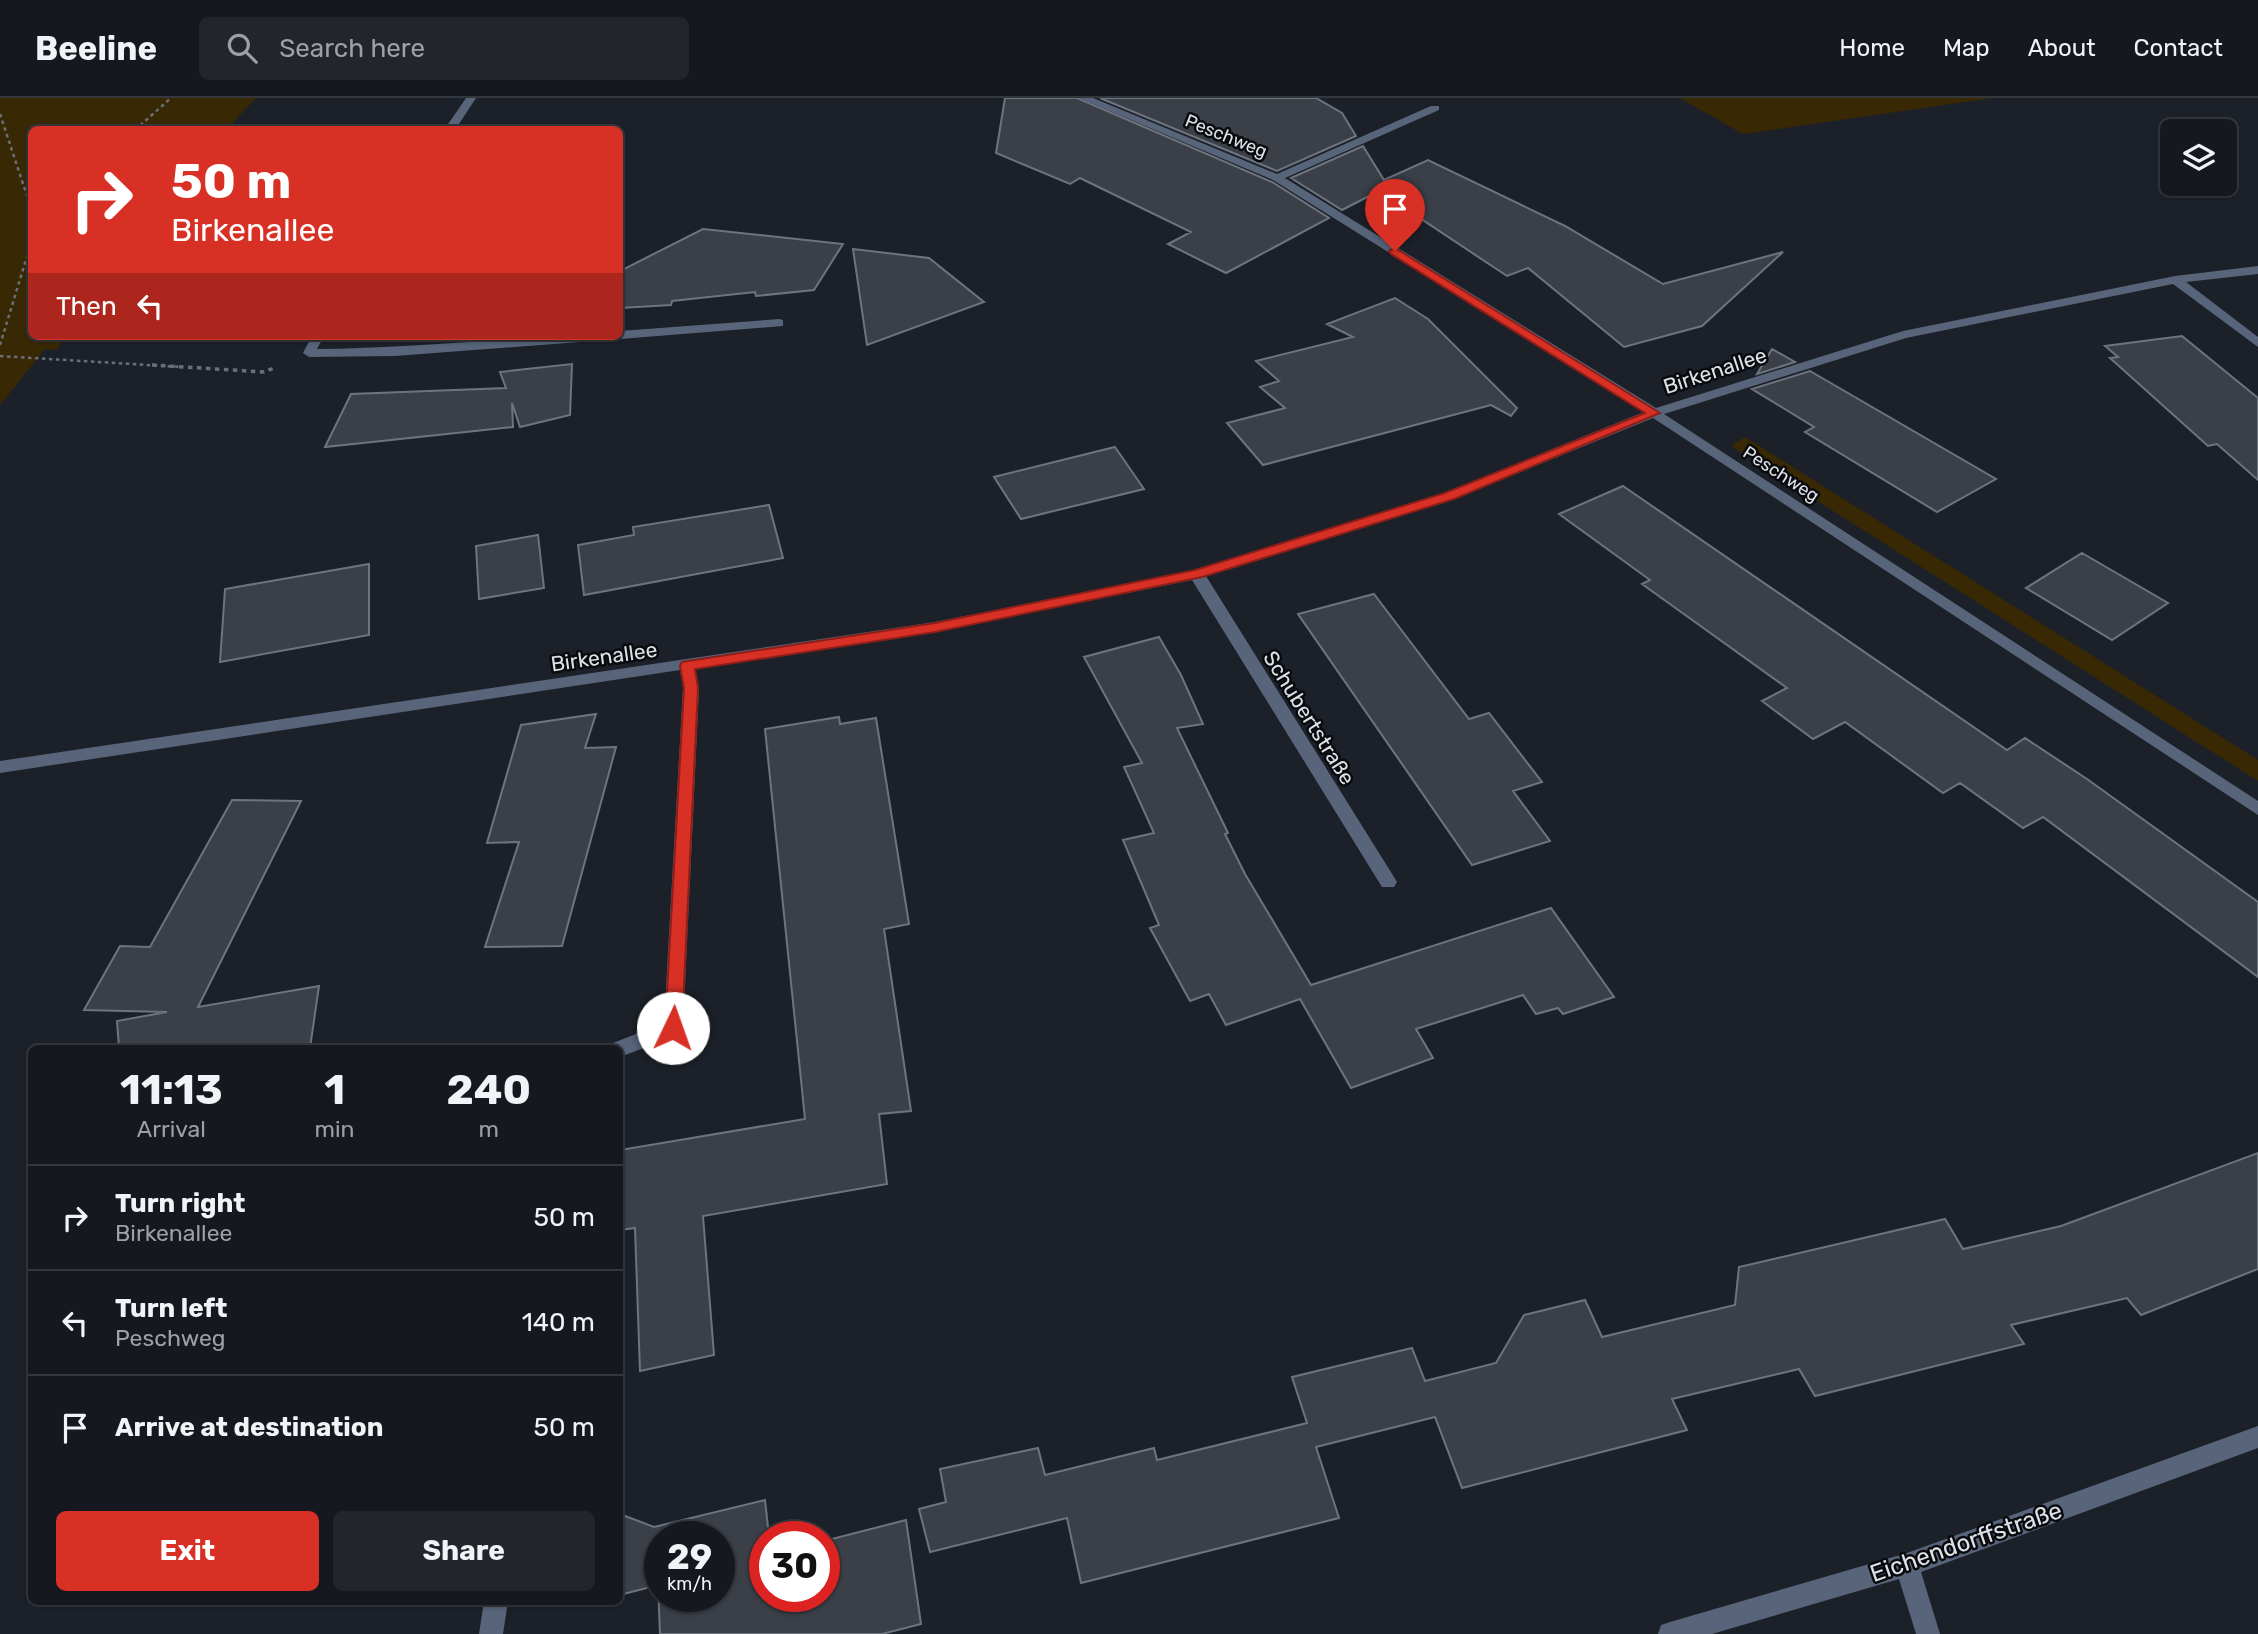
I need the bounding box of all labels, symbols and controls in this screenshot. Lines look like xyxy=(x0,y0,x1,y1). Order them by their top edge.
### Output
search box xyxy=(199,17,689,80)
text: Beeline xyxy=(35,29,157,68)
icon: search xyxy=(223,29,261,67)
text: Search here xyxy=(279,33,425,64)
text: Home xyxy=(1839,34,1905,62)
text: Map xyxy=(1943,34,1990,62)
text: About xyxy=(2028,34,2096,62)
text: Contact xyxy=(2134,34,2223,62)
street label: Peschweg xyxy=(1182,110,1270,162)
map controls xyxy=(2160,119,2237,196)
button: layers xyxy=(2160,119,2237,196)
text: 50 m xyxy=(171,152,291,210)
icon: right xyxy=(56,154,147,245)
pin xyxy=(1365,179,1425,251)
icon: arrive xyxy=(1376,190,1414,228)
text: Birkenallee xyxy=(171,211,334,249)
icon: left xyxy=(131,287,169,325)
text: Then xyxy=(56,291,117,322)
street label: Birkenallee xyxy=(1660,342,1770,399)
street label: Peschweg xyxy=(1739,441,1823,507)
street label: Birkenallee xyxy=(549,637,659,676)
street label: Schubertstraße xyxy=(1258,646,1361,789)
position arrow xyxy=(636,991,710,1065)
text: 11:13 xyxy=(120,1065,223,1115)
text: 1 xyxy=(324,1065,345,1115)
text: 240 xyxy=(447,1065,531,1115)
text: Arrival xyxy=(137,1115,206,1143)
text: min xyxy=(315,1115,355,1143)
text: m xyxy=(479,1115,499,1143)
text: Turn right xyxy=(115,1188,245,1219)
icon: right xyxy=(56,1199,94,1237)
text: 50 m xyxy=(534,1202,595,1233)
text: Birkenallee xyxy=(115,1219,232,1247)
text: Turn left xyxy=(115,1293,227,1324)
icon: left xyxy=(56,1304,94,1342)
text: 140 m xyxy=(522,1307,595,1338)
text: Peschweg xyxy=(115,1324,226,1352)
icon: arrive xyxy=(56,1409,94,1447)
text: Arrive at destination xyxy=(115,1412,383,1443)
text: 50 m xyxy=(534,1412,595,1443)
street label: Eichendorffstraße xyxy=(1866,1496,2066,1588)
button: Exit xyxy=(56,1511,319,1591)
button: Share xyxy=(333,1511,595,1591)
speed limit sign: 30 xyxy=(749,1521,840,1612)
text: 29 xyxy=(667,1536,712,1578)
text: km/h xyxy=(667,1573,712,1595)

